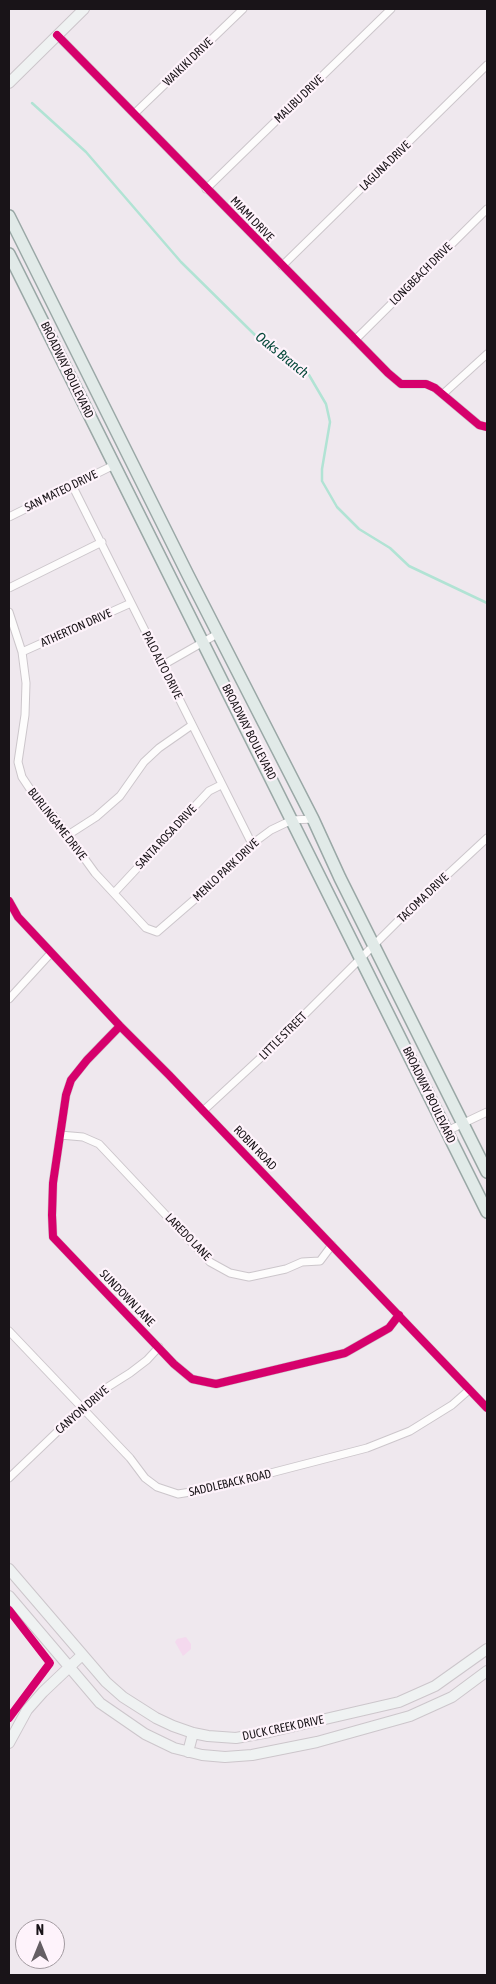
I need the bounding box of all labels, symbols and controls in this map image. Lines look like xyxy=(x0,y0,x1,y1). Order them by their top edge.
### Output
street label: WAIKIKI DRIVE xyxy=(160,35,216,89)
street label: MALIBU DRIVE xyxy=(271,72,327,126)
street label: LAGUNA DRIVE xyxy=(356,138,414,194)
street label: MIAMI DRIVE xyxy=(227,194,277,244)
street label: LONGBEACH DRIVE xyxy=(387,240,455,308)
street label: BROADWAY BOULEVARD xyxy=(37,319,97,421)
water label: Oaks Branch xyxy=(252,329,312,381)
street label: SAN MATEO DRIVE xyxy=(22,467,100,515)
street label: ATHERTON DRIVE xyxy=(38,606,114,650)
street label: PALO ALTO DRIVE xyxy=(139,629,185,701)
street label: BROADWAY BOULEVARD xyxy=(219,682,279,782)
street label: BURLINGAME DRIVE xyxy=(24,785,90,863)
street label: SANTA ROSA DRIVE xyxy=(133,802,199,872)
street label: MENLO PARK DRIVE xyxy=(190,836,262,904)
street label: TACOMA DRIVE xyxy=(395,870,451,926)
street label: LITTLE STREET xyxy=(256,1009,310,1063)
street label: BROADWAY BOULEVARD xyxy=(399,1044,459,1146)
street label: ROBIN ROAD xyxy=(230,1123,280,1173)
street label: LAREDO LANE xyxy=(162,1211,214,1263)
street label: SUNDOWN LANE xyxy=(96,1267,158,1329)
street label: CANYON DRIVE xyxy=(52,1383,112,1437)
street label: SADDLEBACK ROAD xyxy=(187,1467,273,1499)
street label: DUCK CREEK DRIVE xyxy=(241,1712,325,1744)
north arrow xyxy=(15,1919,65,1969)
text: N xyxy=(36,1922,44,1938)

